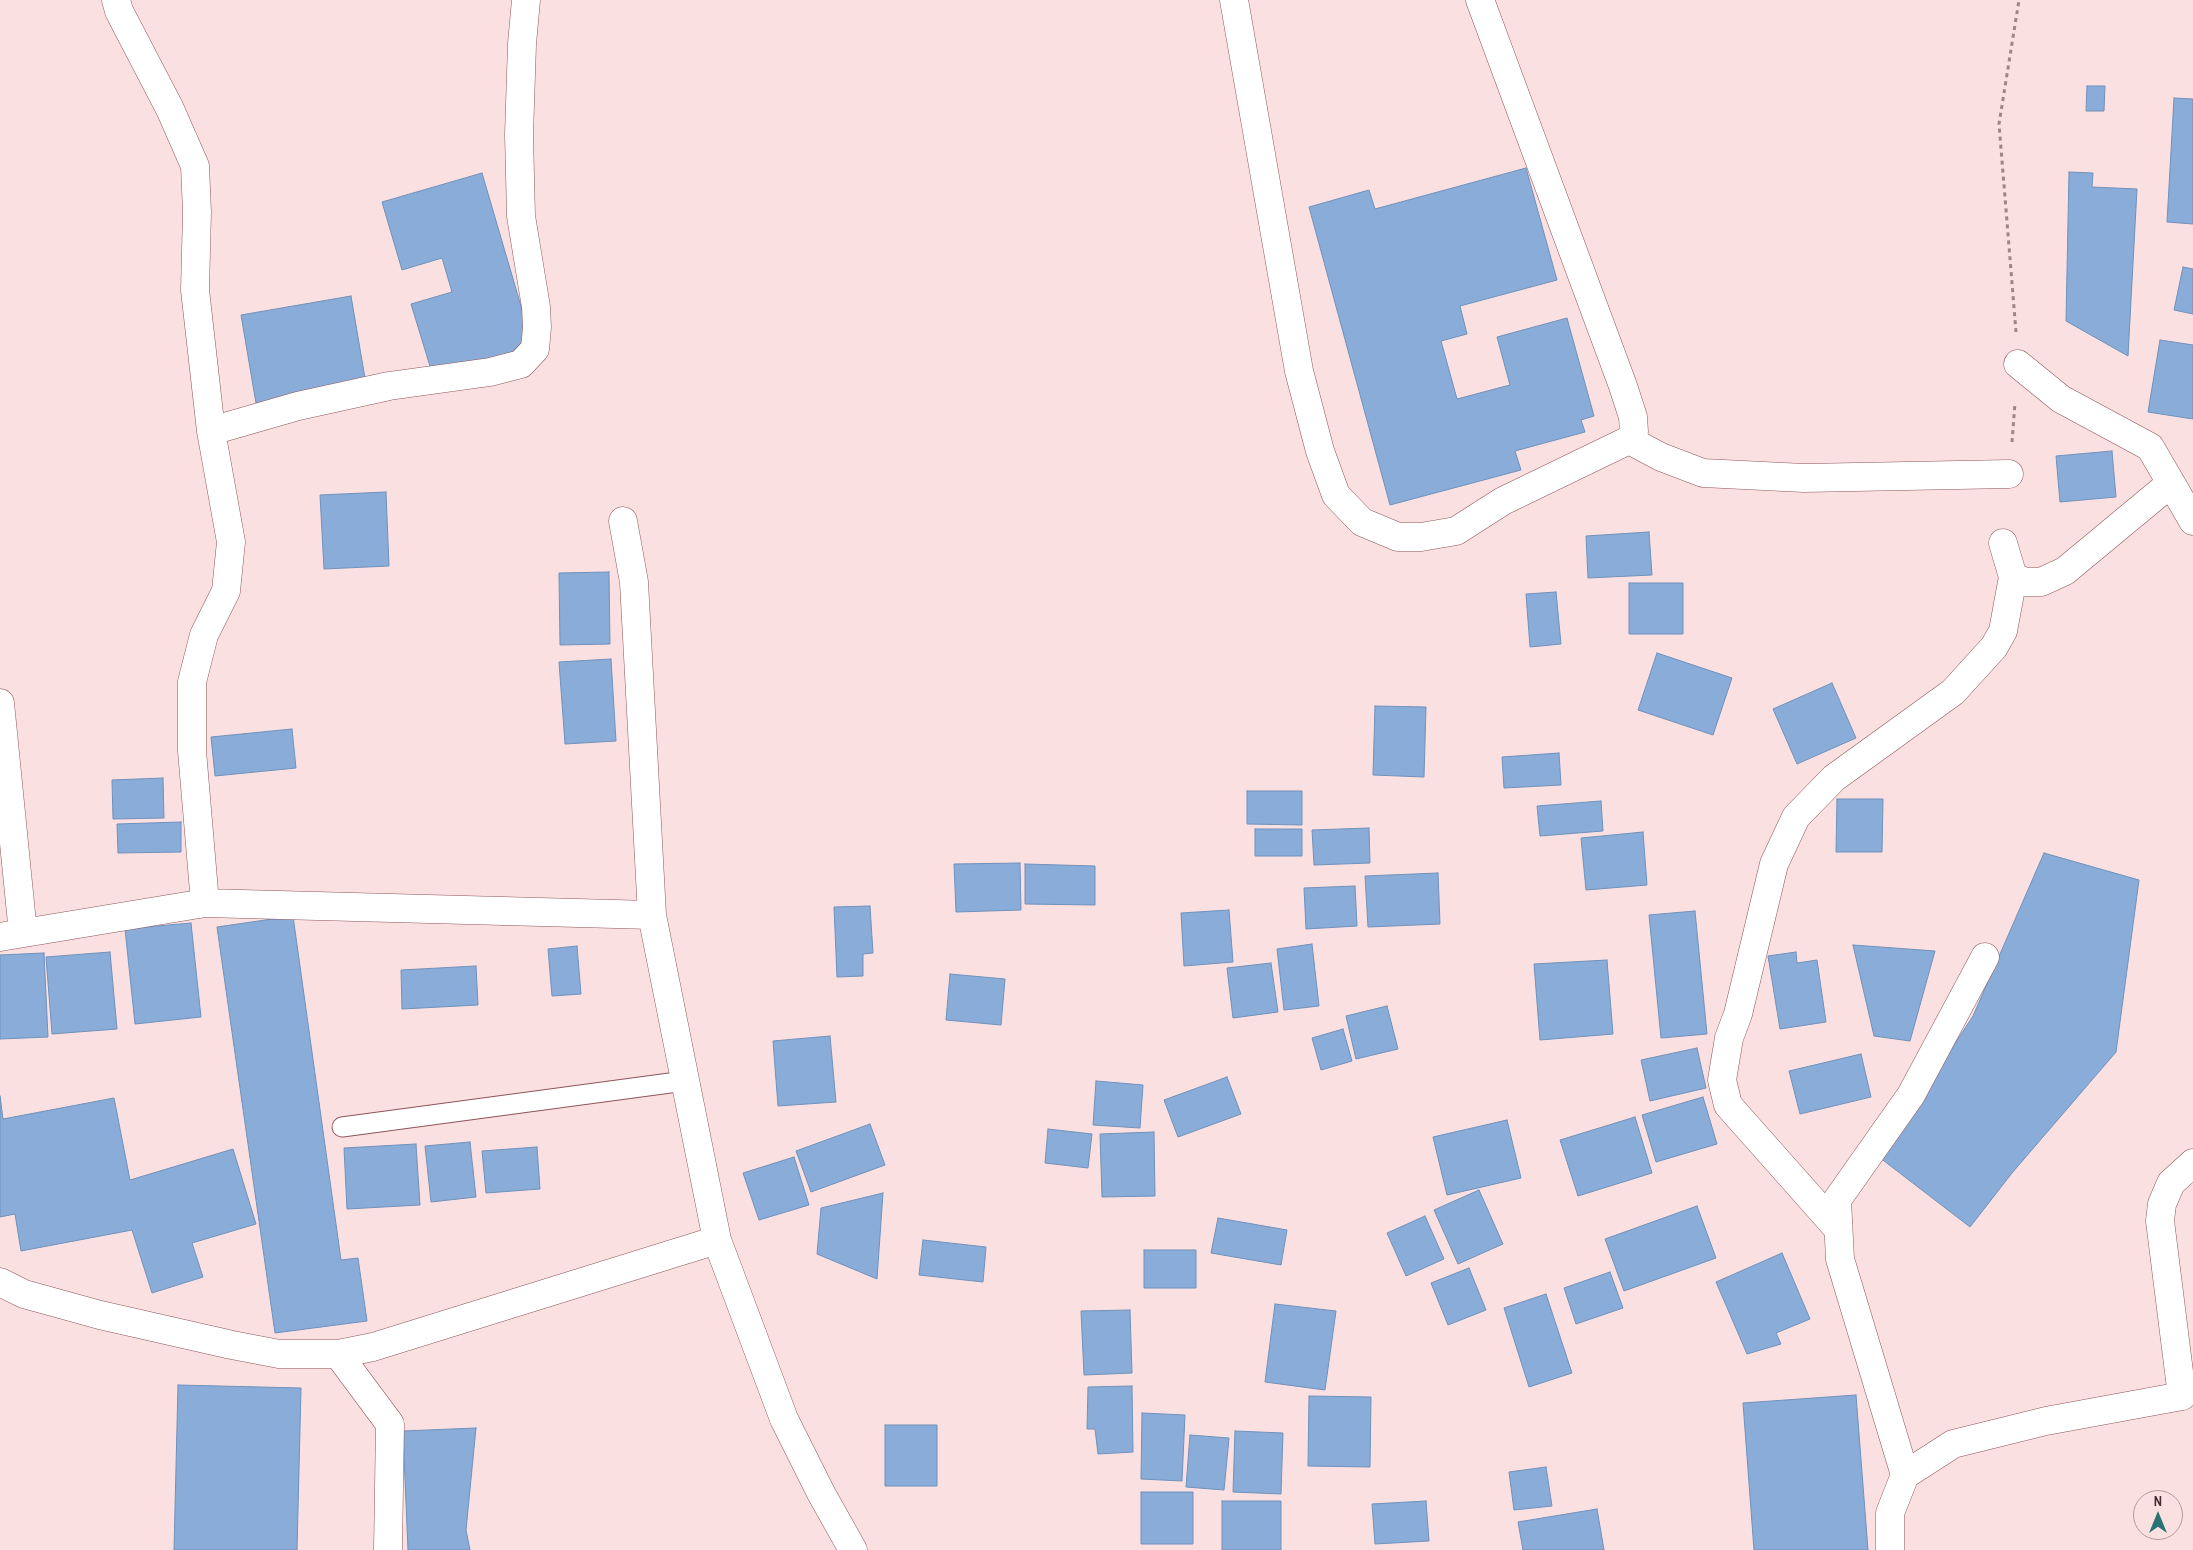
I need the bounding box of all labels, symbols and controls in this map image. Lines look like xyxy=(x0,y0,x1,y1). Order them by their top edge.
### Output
north arrow xyxy=(2133,1490,2183,1540)
text: N xyxy=(2154,1492,2162,1510)

